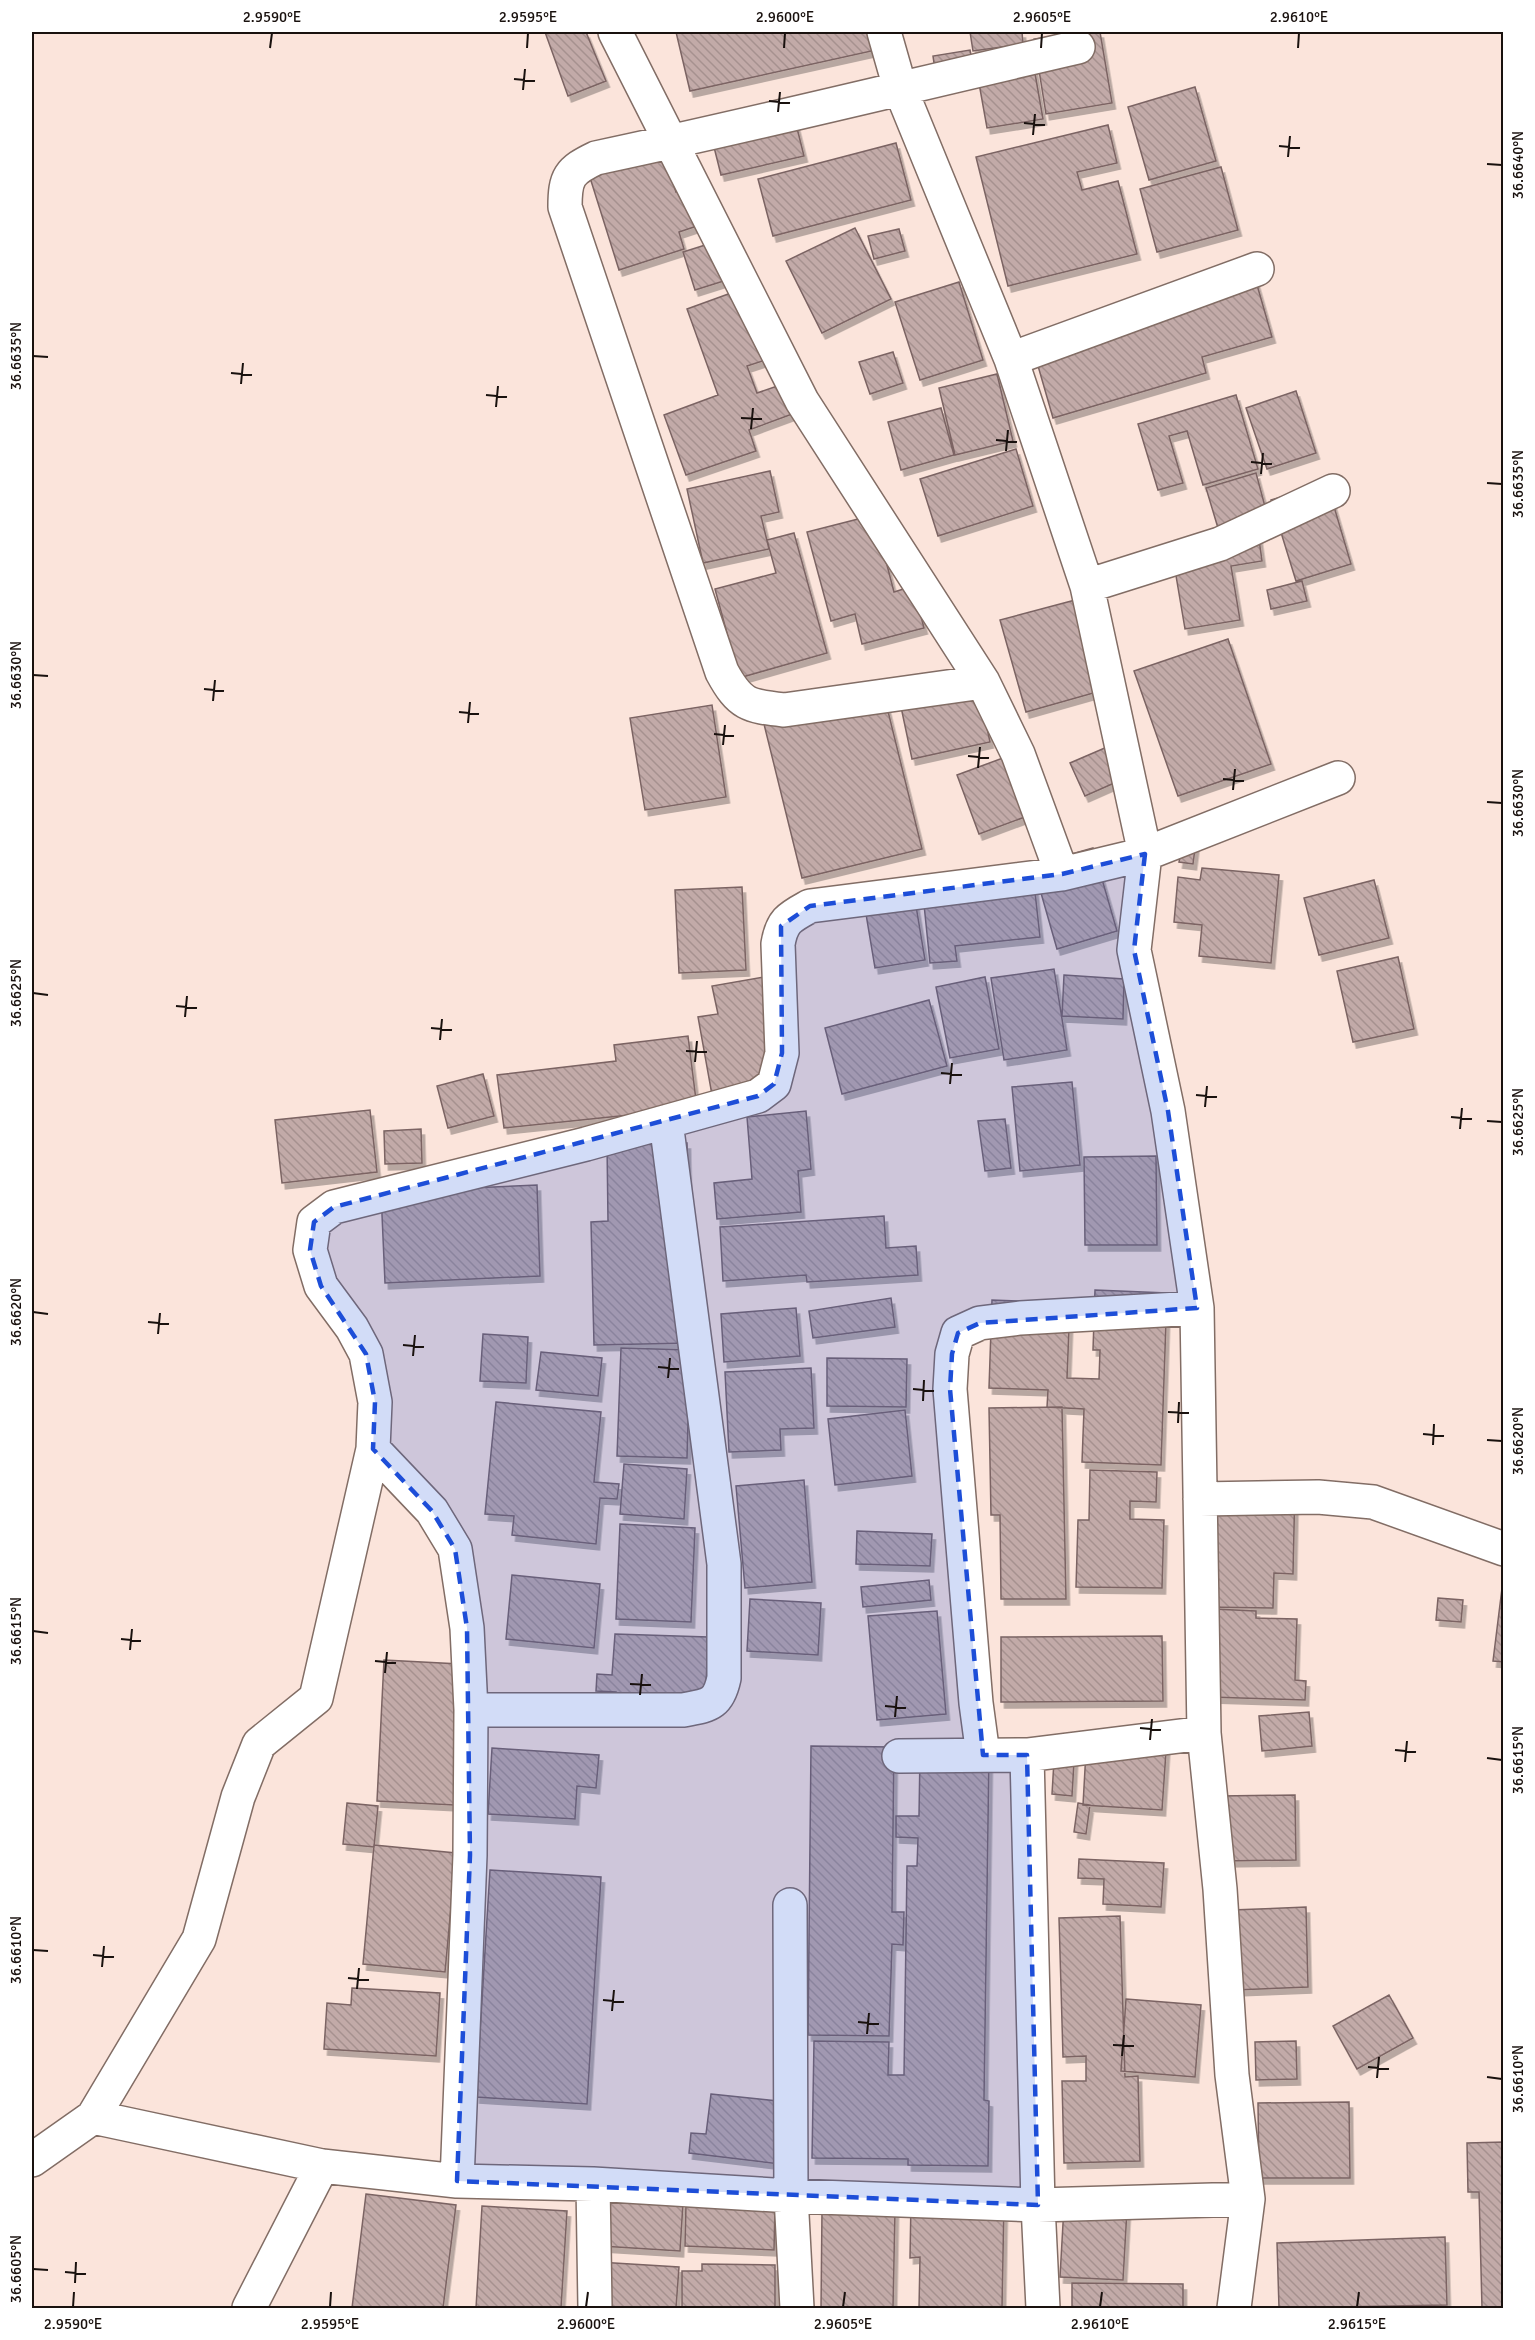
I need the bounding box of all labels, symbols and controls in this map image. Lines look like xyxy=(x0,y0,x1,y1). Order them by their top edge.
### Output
text: 2.9590°E xyxy=(243,8,301,26)
text: 2.9595°E xyxy=(499,8,557,26)
text: 2.9600°E xyxy=(756,8,814,26)
text: 2.9605°E xyxy=(1013,8,1071,26)
text: 2.9610°E xyxy=(1270,8,1328,26)
text: 36.6640°N xyxy=(1509,131,1527,199)
text: 36.6635°N xyxy=(7,322,25,390)
text: 36.6635°N xyxy=(1509,450,1527,518)
text: 36.6630°N xyxy=(7,641,25,709)
text: 36.6630°N xyxy=(1509,769,1527,837)
text: 36.6625°N xyxy=(7,959,25,1027)
text: 36.6625°N xyxy=(1509,1088,1527,1156)
text: 36.6620°N xyxy=(7,1278,25,1346)
text: 36.6620°N xyxy=(1509,1407,1527,1475)
text: 36.6615°N xyxy=(7,1597,25,1665)
text: 36.6615°N xyxy=(1509,1726,1527,1794)
text: 36.6610°N xyxy=(7,1916,25,1984)
text: 36.6610°N xyxy=(1509,2045,1527,2113)
text: 36.6605°N xyxy=(7,2235,25,2303)
text: 2.9590°E xyxy=(44,2315,102,2333)
text: 2.9595°E xyxy=(301,2315,359,2333)
text: 2.9600°E xyxy=(557,2315,615,2333)
text: 2.9605°E xyxy=(814,2315,872,2333)
text: 2.9610°E xyxy=(1071,2315,1129,2333)
text: 2.9615°E xyxy=(1328,2315,1386,2333)

